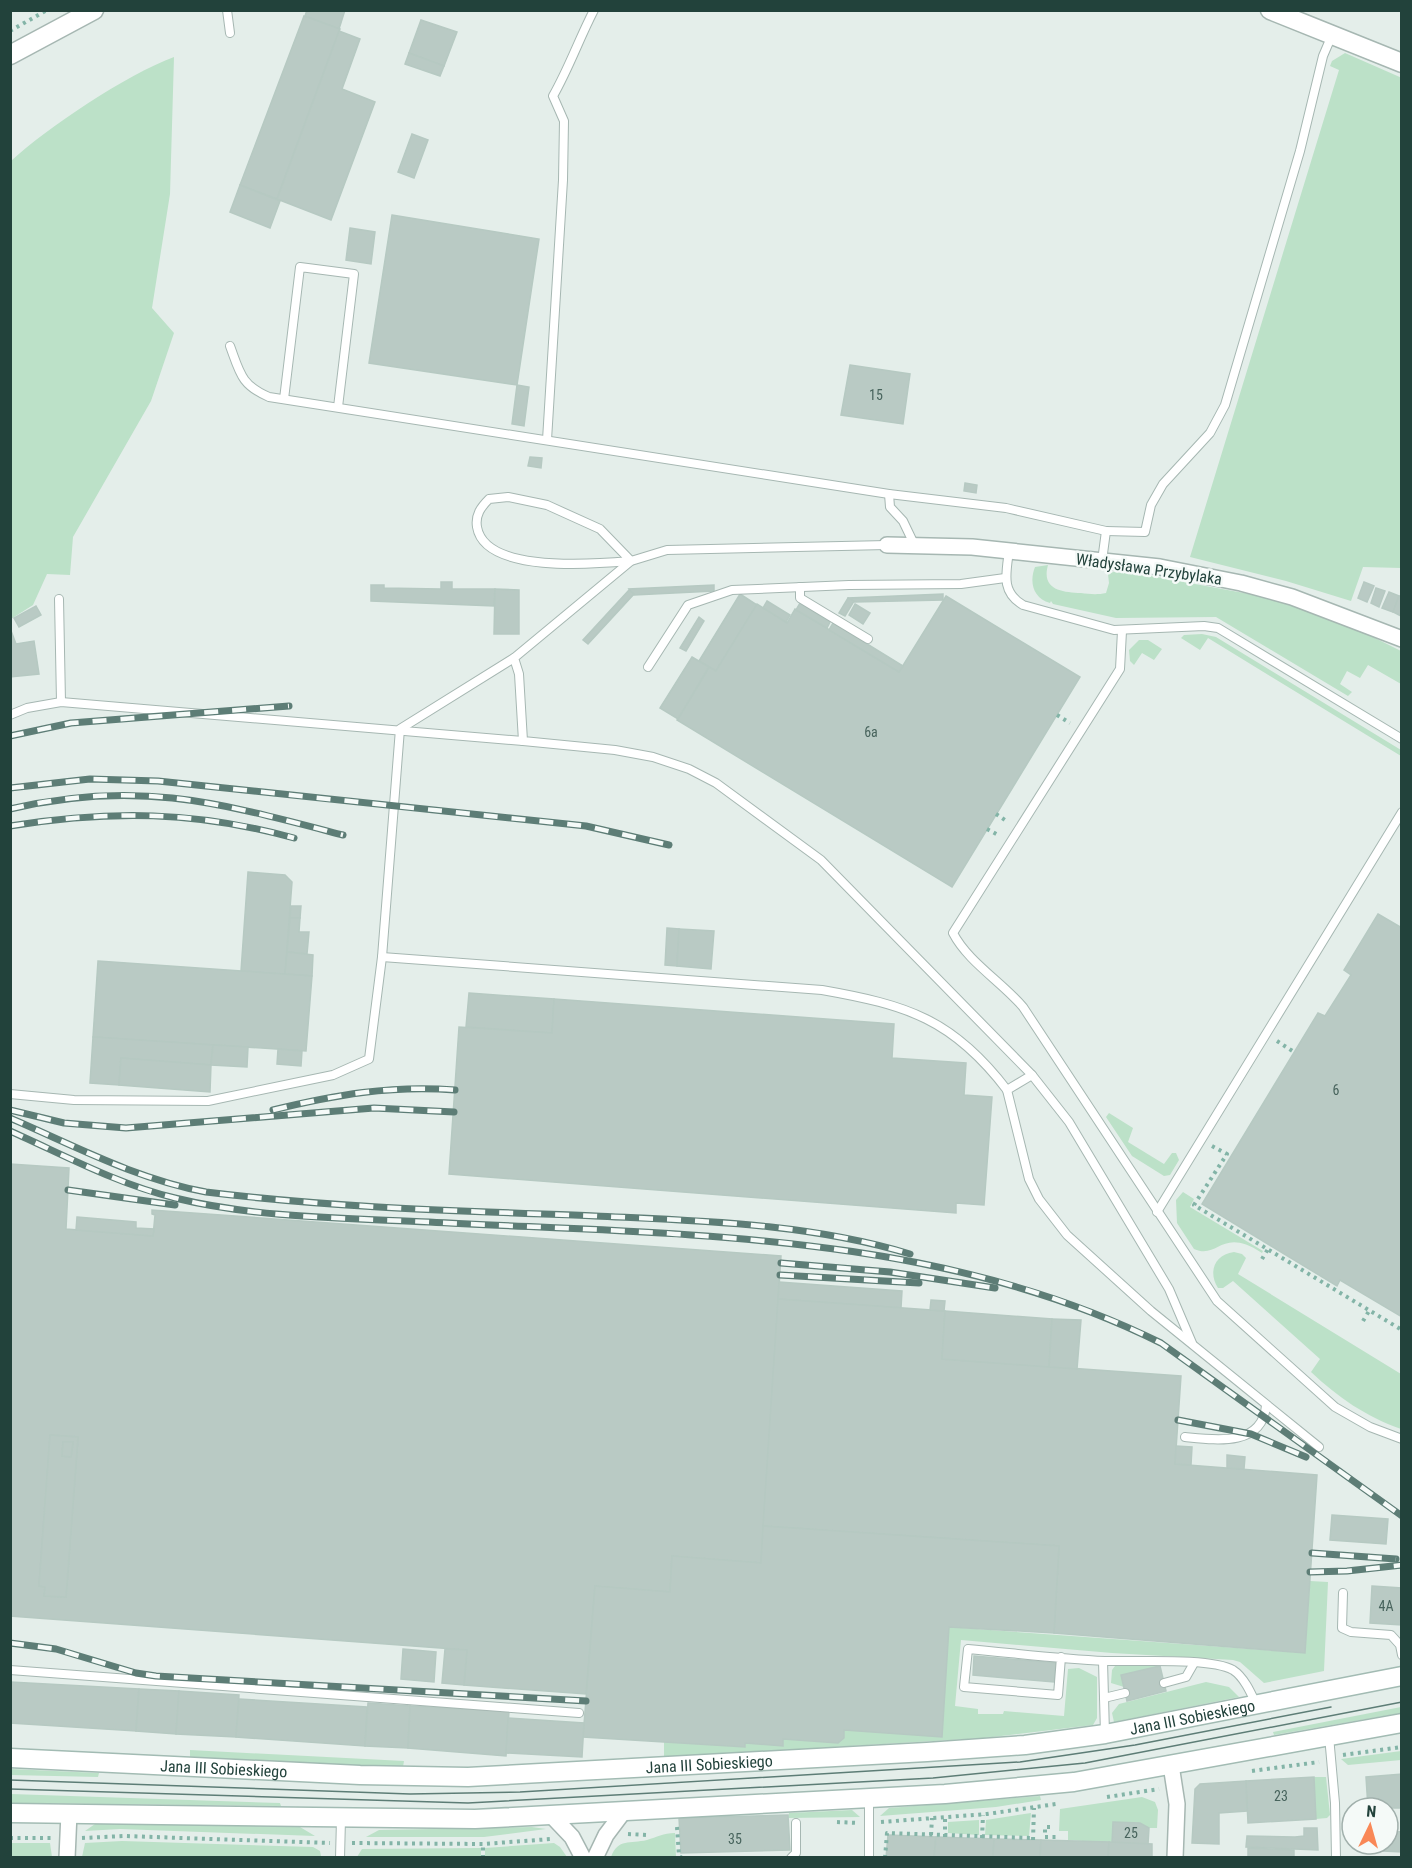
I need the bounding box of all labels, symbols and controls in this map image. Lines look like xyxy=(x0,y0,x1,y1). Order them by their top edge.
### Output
house number: 15 xyxy=(869,387,883,403)
street label: Władysława Przybylaka xyxy=(1075,549,1223,589)
house number: 6a xyxy=(864,724,878,740)
house number: 6 xyxy=(1333,1082,1340,1098)
house number: 4A xyxy=(1379,1598,1393,1614)
street label: Jana III Sobieskiego xyxy=(1128,1695,1256,1738)
street label: Jana III Sobieskiego xyxy=(645,1751,773,1777)
street label: Jana III Sobieskiego xyxy=(160,1756,288,1781)
house number: 23 xyxy=(1274,1788,1288,1804)
north arrow xyxy=(1340,1796,1400,1856)
text: N xyxy=(1366,1802,1377,1821)
house number: 25 xyxy=(1124,1825,1138,1841)
house number: 35 xyxy=(728,1831,742,1847)

